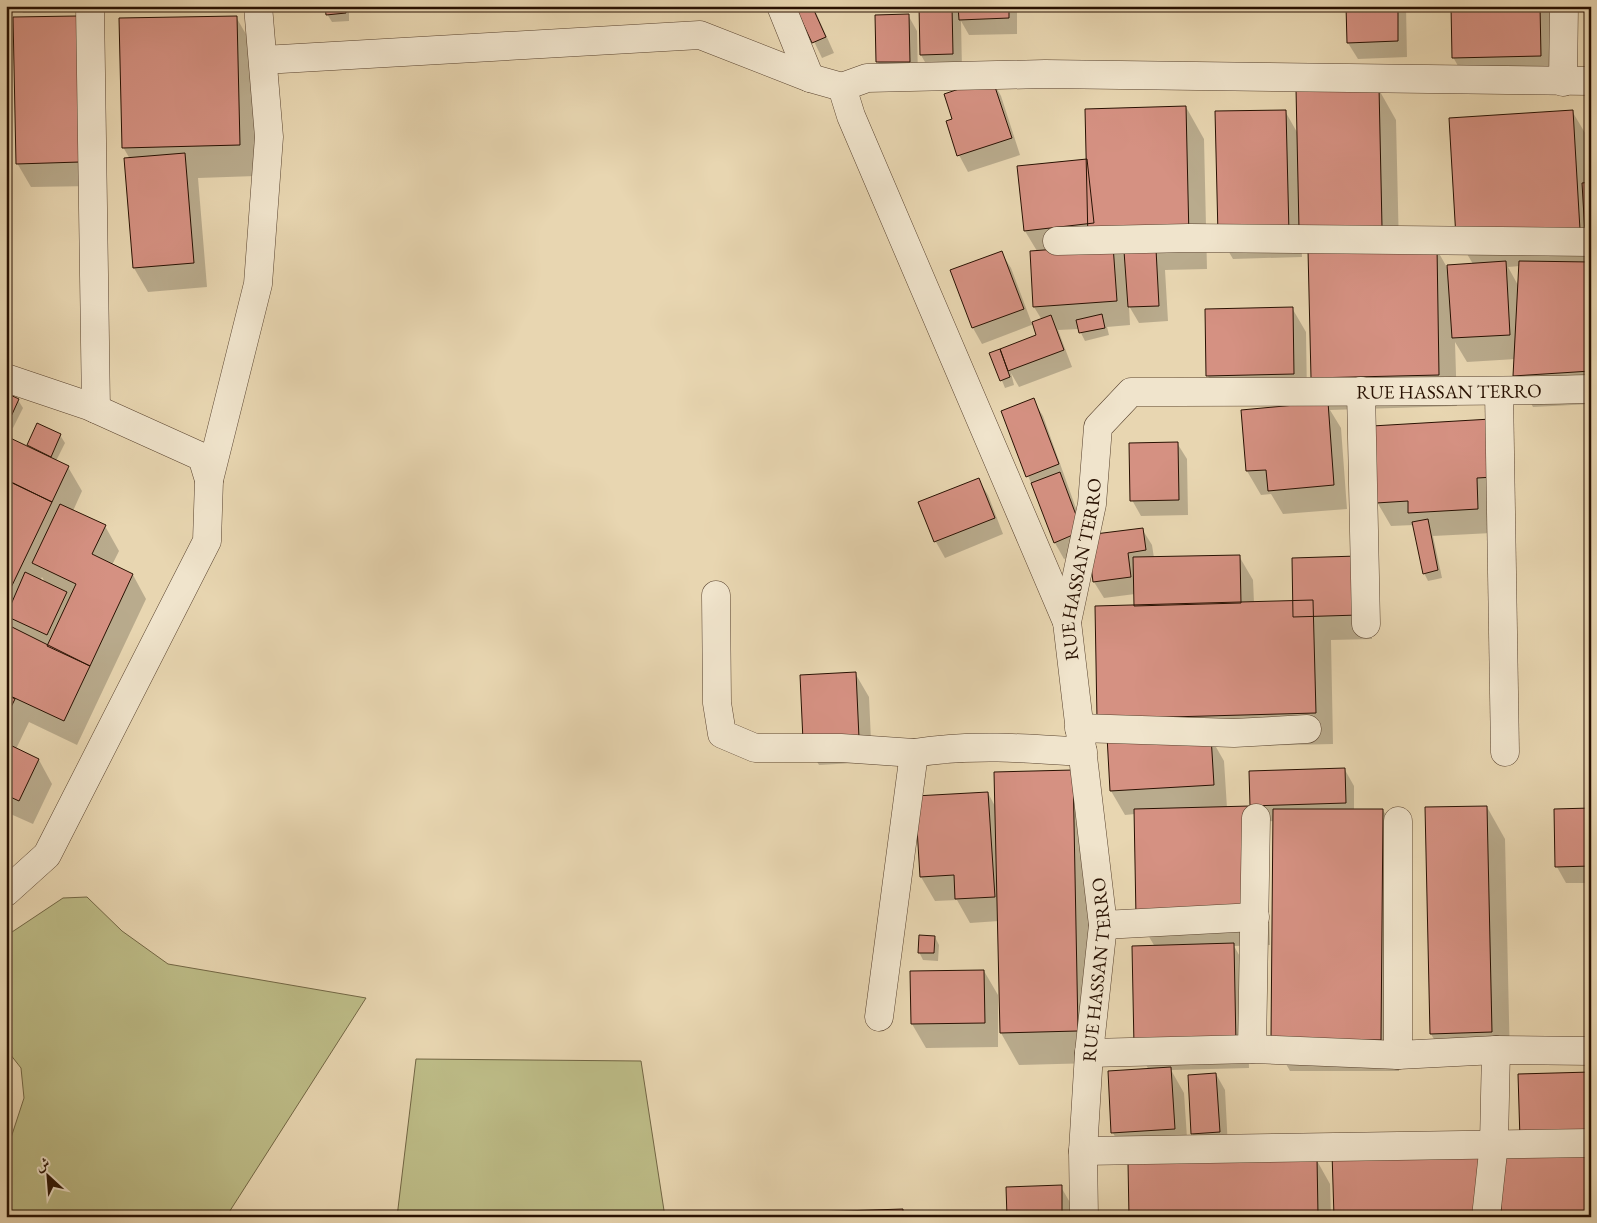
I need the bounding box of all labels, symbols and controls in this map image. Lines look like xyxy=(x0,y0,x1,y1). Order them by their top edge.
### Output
street label: RUE HASSAN TERRO xyxy=(1356,378,1542,404)
street label: RUE HASSAN TERRO xyxy=(1055,477,1106,662)
street label: RUE HASSAN TERRO xyxy=(1076,876,1116,1063)
north arrow xyxy=(22,1150,72,1200)
text: ش xyxy=(32,1153,53,1175)

